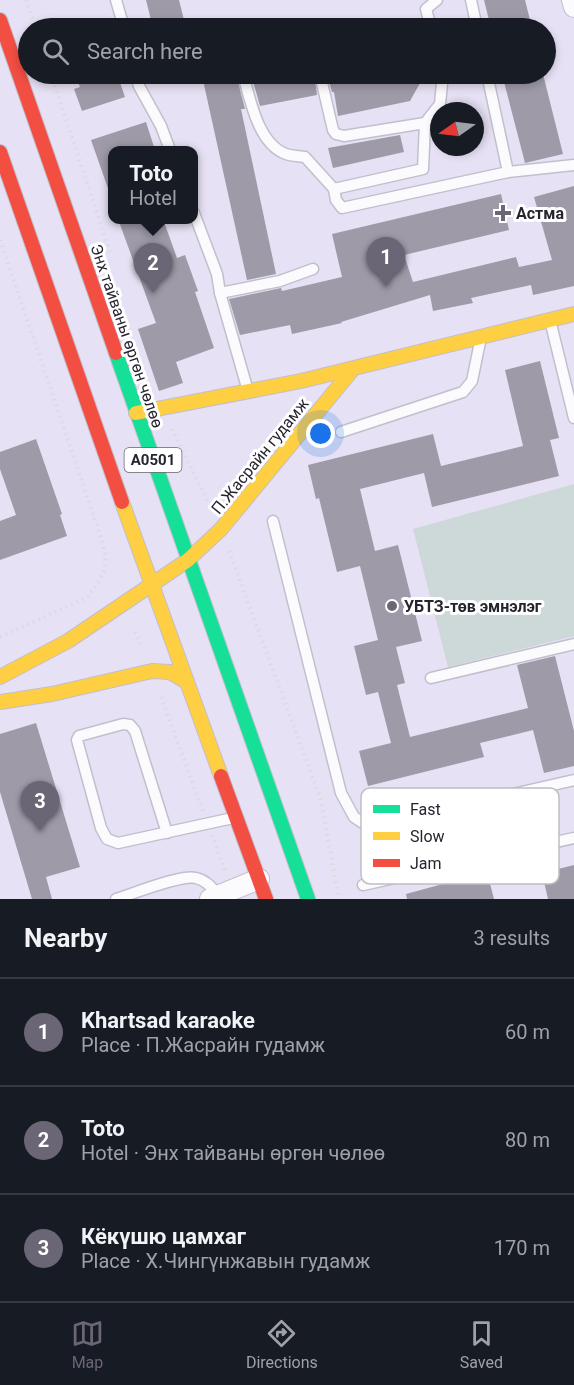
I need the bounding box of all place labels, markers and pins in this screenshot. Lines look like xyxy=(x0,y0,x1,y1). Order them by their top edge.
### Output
marker: Астма xyxy=(494,204,512,222)
place label: Астма xyxy=(516,204,564,223)
pin: 1 xyxy=(366,238,406,287)
pin: 2 xyxy=(134,244,172,293)
place label: УБТЗ-төв эмнэлэг xyxy=(404,597,542,616)
marker: УБТЗ-төв эмнэлэг xyxy=(385,599,399,613)
pin: 3 xyxy=(20,782,60,831)

